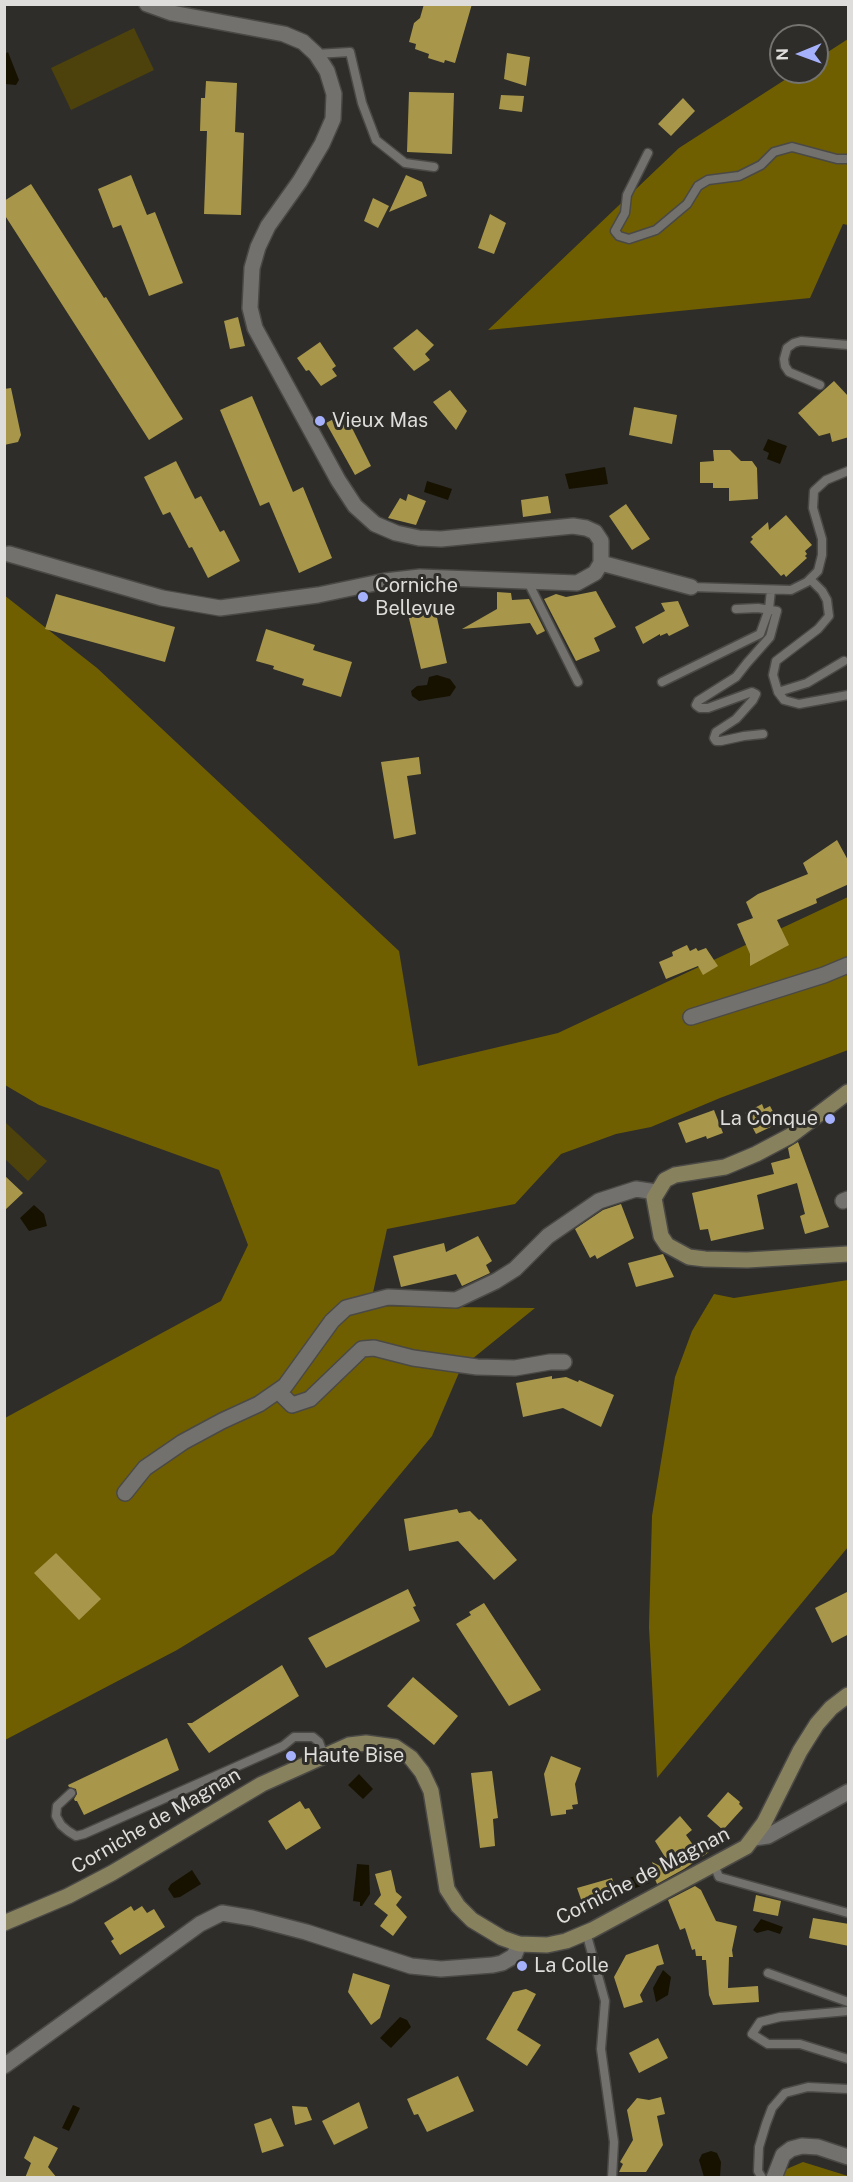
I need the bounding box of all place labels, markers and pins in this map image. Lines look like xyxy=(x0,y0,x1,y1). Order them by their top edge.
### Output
place label: Vieux Mas xyxy=(332,409,428,433)
marker: Vieux Mas xyxy=(313,414,327,428)
place label: Corniche Bellevue xyxy=(375,574,458,621)
marker: Corniche Bellevue xyxy=(356,590,370,604)
place label: La Conque xyxy=(719,1107,818,1131)
marker: La Conque xyxy=(823,1112,837,1126)
place label: Haute Bise xyxy=(303,1744,404,1768)
marker: Haute Bise xyxy=(284,1749,298,1763)
place label: La Colle xyxy=(534,1954,609,1978)
marker: La Colle xyxy=(515,1959,529,1973)

